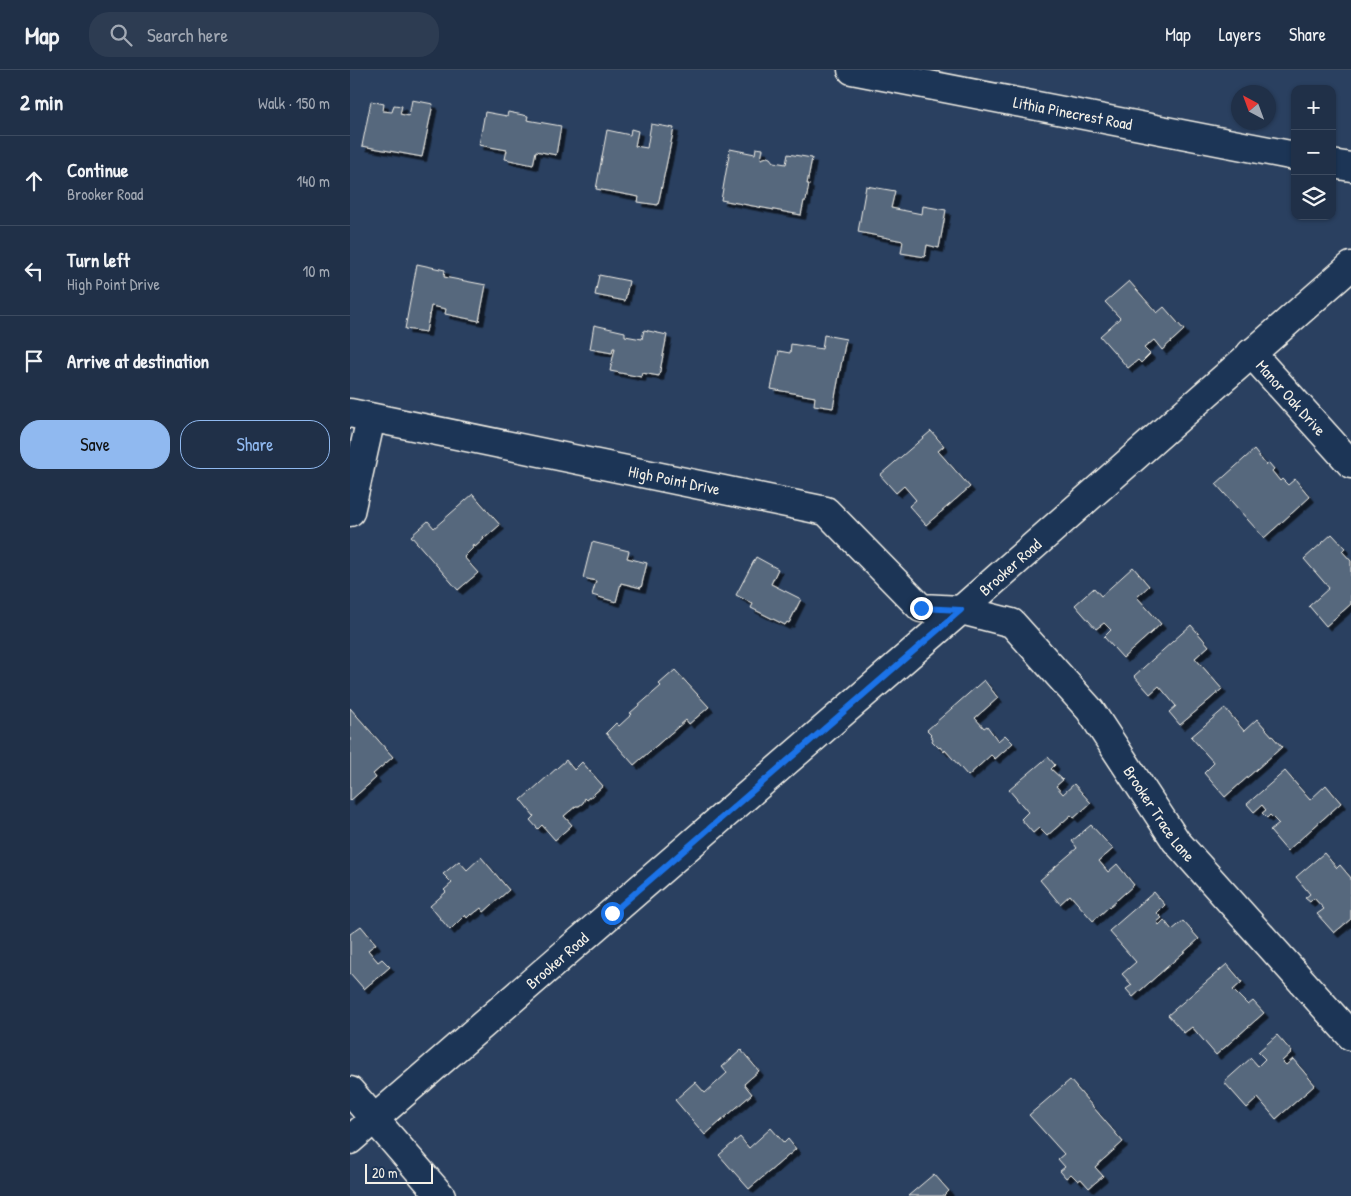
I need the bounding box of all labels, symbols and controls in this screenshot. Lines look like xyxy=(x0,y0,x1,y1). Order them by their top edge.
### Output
search box xyxy=(89,12,439,57)
text: Map xyxy=(25,19,59,51)
icon: search xyxy=(107,21,135,49)
text: Search here xyxy=(147,22,228,48)
text: Map xyxy=(1165,22,1191,47)
text: Layers xyxy=(1219,22,1261,47)
text: Share xyxy=(1289,22,1326,47)
north arrow xyxy=(1231,85,1276,130)
map controls xyxy=(1291,85,1336,220)
button: + xyxy=(1291,85,1336,130)
text: 2 min xyxy=(20,88,63,117)
street label: Lithia Pinecrest Road xyxy=(1012,91,1134,135)
text: Walk · 150 m xyxy=(258,92,330,114)
button: − xyxy=(1291,130,1336,175)
text: Continue xyxy=(67,157,128,183)
icon: ahead xyxy=(20,167,48,195)
text: 140 m xyxy=(296,170,330,192)
button: layers xyxy=(1291,175,1336,220)
text: Brooker Road xyxy=(67,183,143,205)
text: Turn left xyxy=(67,247,130,273)
icon: left xyxy=(20,257,48,285)
text: 10 m xyxy=(302,260,330,282)
text: High Point Drive xyxy=(67,273,160,295)
icon: arrive xyxy=(20,347,48,375)
text: Arrive at destination xyxy=(67,348,209,374)
street label: Manor Oak Drive xyxy=(1251,355,1332,441)
button: Save xyxy=(20,420,170,469)
button: Share xyxy=(180,420,330,469)
street label: High Point Drive xyxy=(626,460,723,500)
street label: Brooker Road xyxy=(974,533,1046,600)
route end xyxy=(910,597,933,620)
street label: Brooker Trace Lane xyxy=(1118,761,1201,867)
route start xyxy=(601,902,624,925)
street label: Brooker Road xyxy=(521,927,593,994)
scale bar xyxy=(365,1161,432,1184)
text: 20 m xyxy=(372,1163,398,1182)

